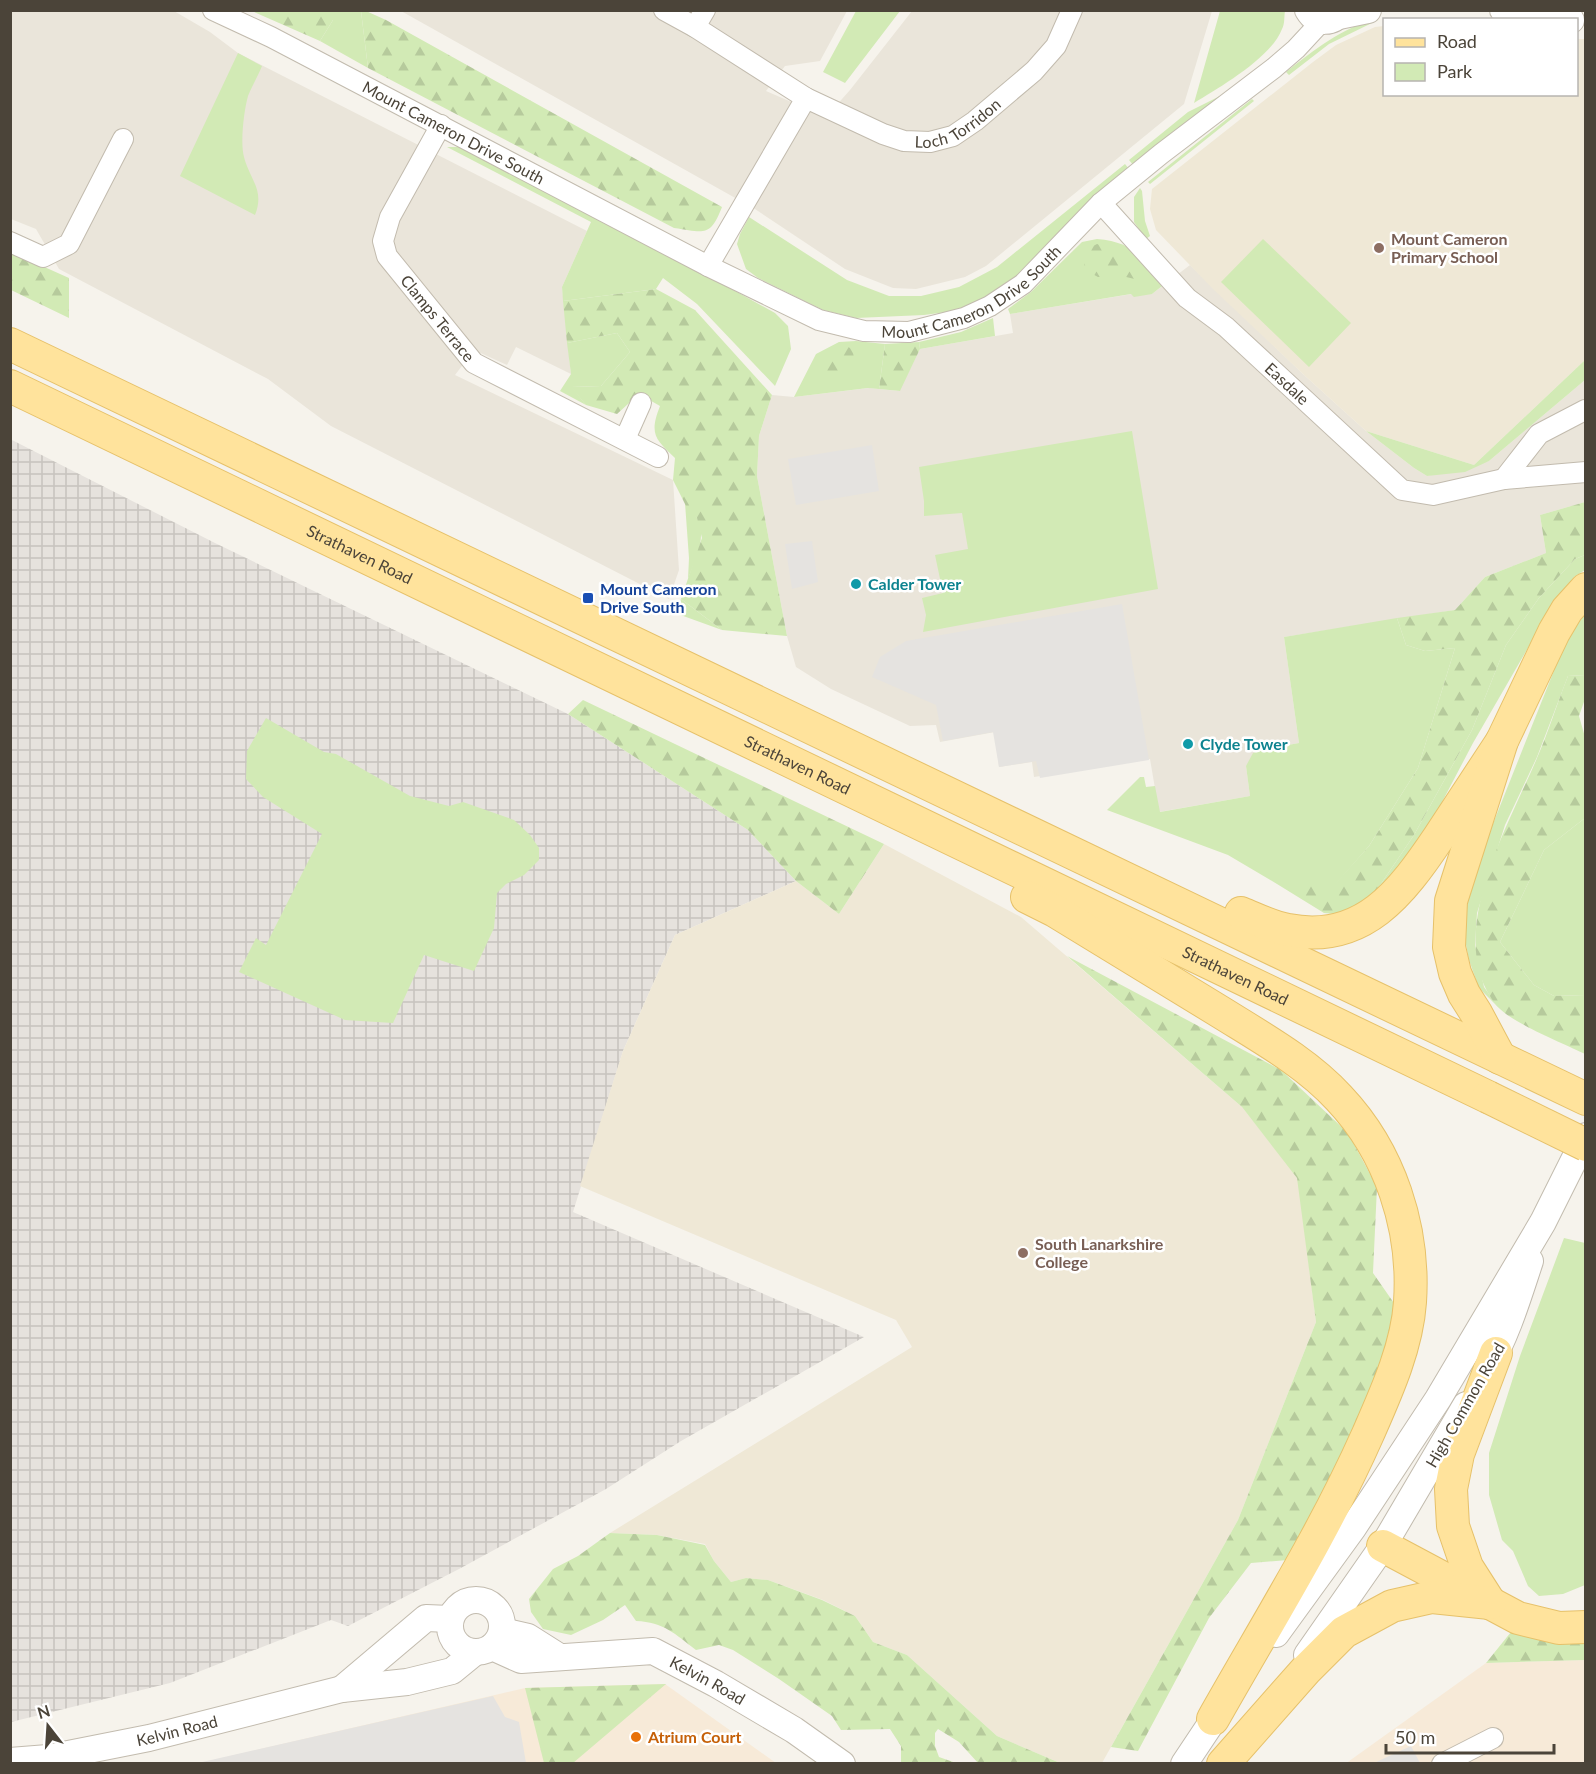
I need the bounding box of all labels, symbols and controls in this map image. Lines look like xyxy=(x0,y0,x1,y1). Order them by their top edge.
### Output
legend xyxy=(1383,18,1578,96)
text: Road xyxy=(1437,30,1477,52)
text: Park xyxy=(1437,60,1473,82)
street label: Mount Cameron Drive South xyxy=(359,77,548,188)
street label: Loch Torridon xyxy=(914,94,1004,151)
place label: Mount Cameron Primary School xyxy=(1391,229,1507,266)
street label: Mount Cameron Drive South xyxy=(881,241,1064,342)
marker: Mount Cameron Primary School xyxy=(1372,241,1386,255)
street label: Clamps Terrace xyxy=(397,271,479,365)
street label: Easdale xyxy=(1261,358,1313,408)
street label: Strathaven Road xyxy=(304,520,416,587)
place label: Calder Tower xyxy=(868,574,961,593)
marker: Calder Tower xyxy=(849,577,863,591)
place label: Mount Cameron Drive South xyxy=(600,579,716,616)
marker: Mount Cameron Drive South xyxy=(581,591,595,605)
street label: Strathaven Road xyxy=(742,731,854,798)
place label: Clyde Tower xyxy=(1200,734,1288,753)
marker: Clyde Tower xyxy=(1181,737,1195,751)
street label: Strathaven Road xyxy=(1180,942,1292,1009)
place label: South Lanarkshire College xyxy=(1035,1234,1164,1271)
marker: South Lanarkshire College xyxy=(1016,1246,1030,1260)
street label: High Common Road xyxy=(1421,1339,1508,1470)
street label: Kelvin Road xyxy=(667,1652,749,1708)
north arrow xyxy=(18,1696,78,1756)
text: N xyxy=(35,1700,52,1722)
street label: Kelvin Road xyxy=(135,1711,219,1749)
scale bar xyxy=(1386,1717,1554,1755)
text: 50 m xyxy=(1395,1726,1435,1748)
place label: Atrium Court xyxy=(647,1727,742,1746)
marker: Atrium Court xyxy=(629,1730,643,1744)

